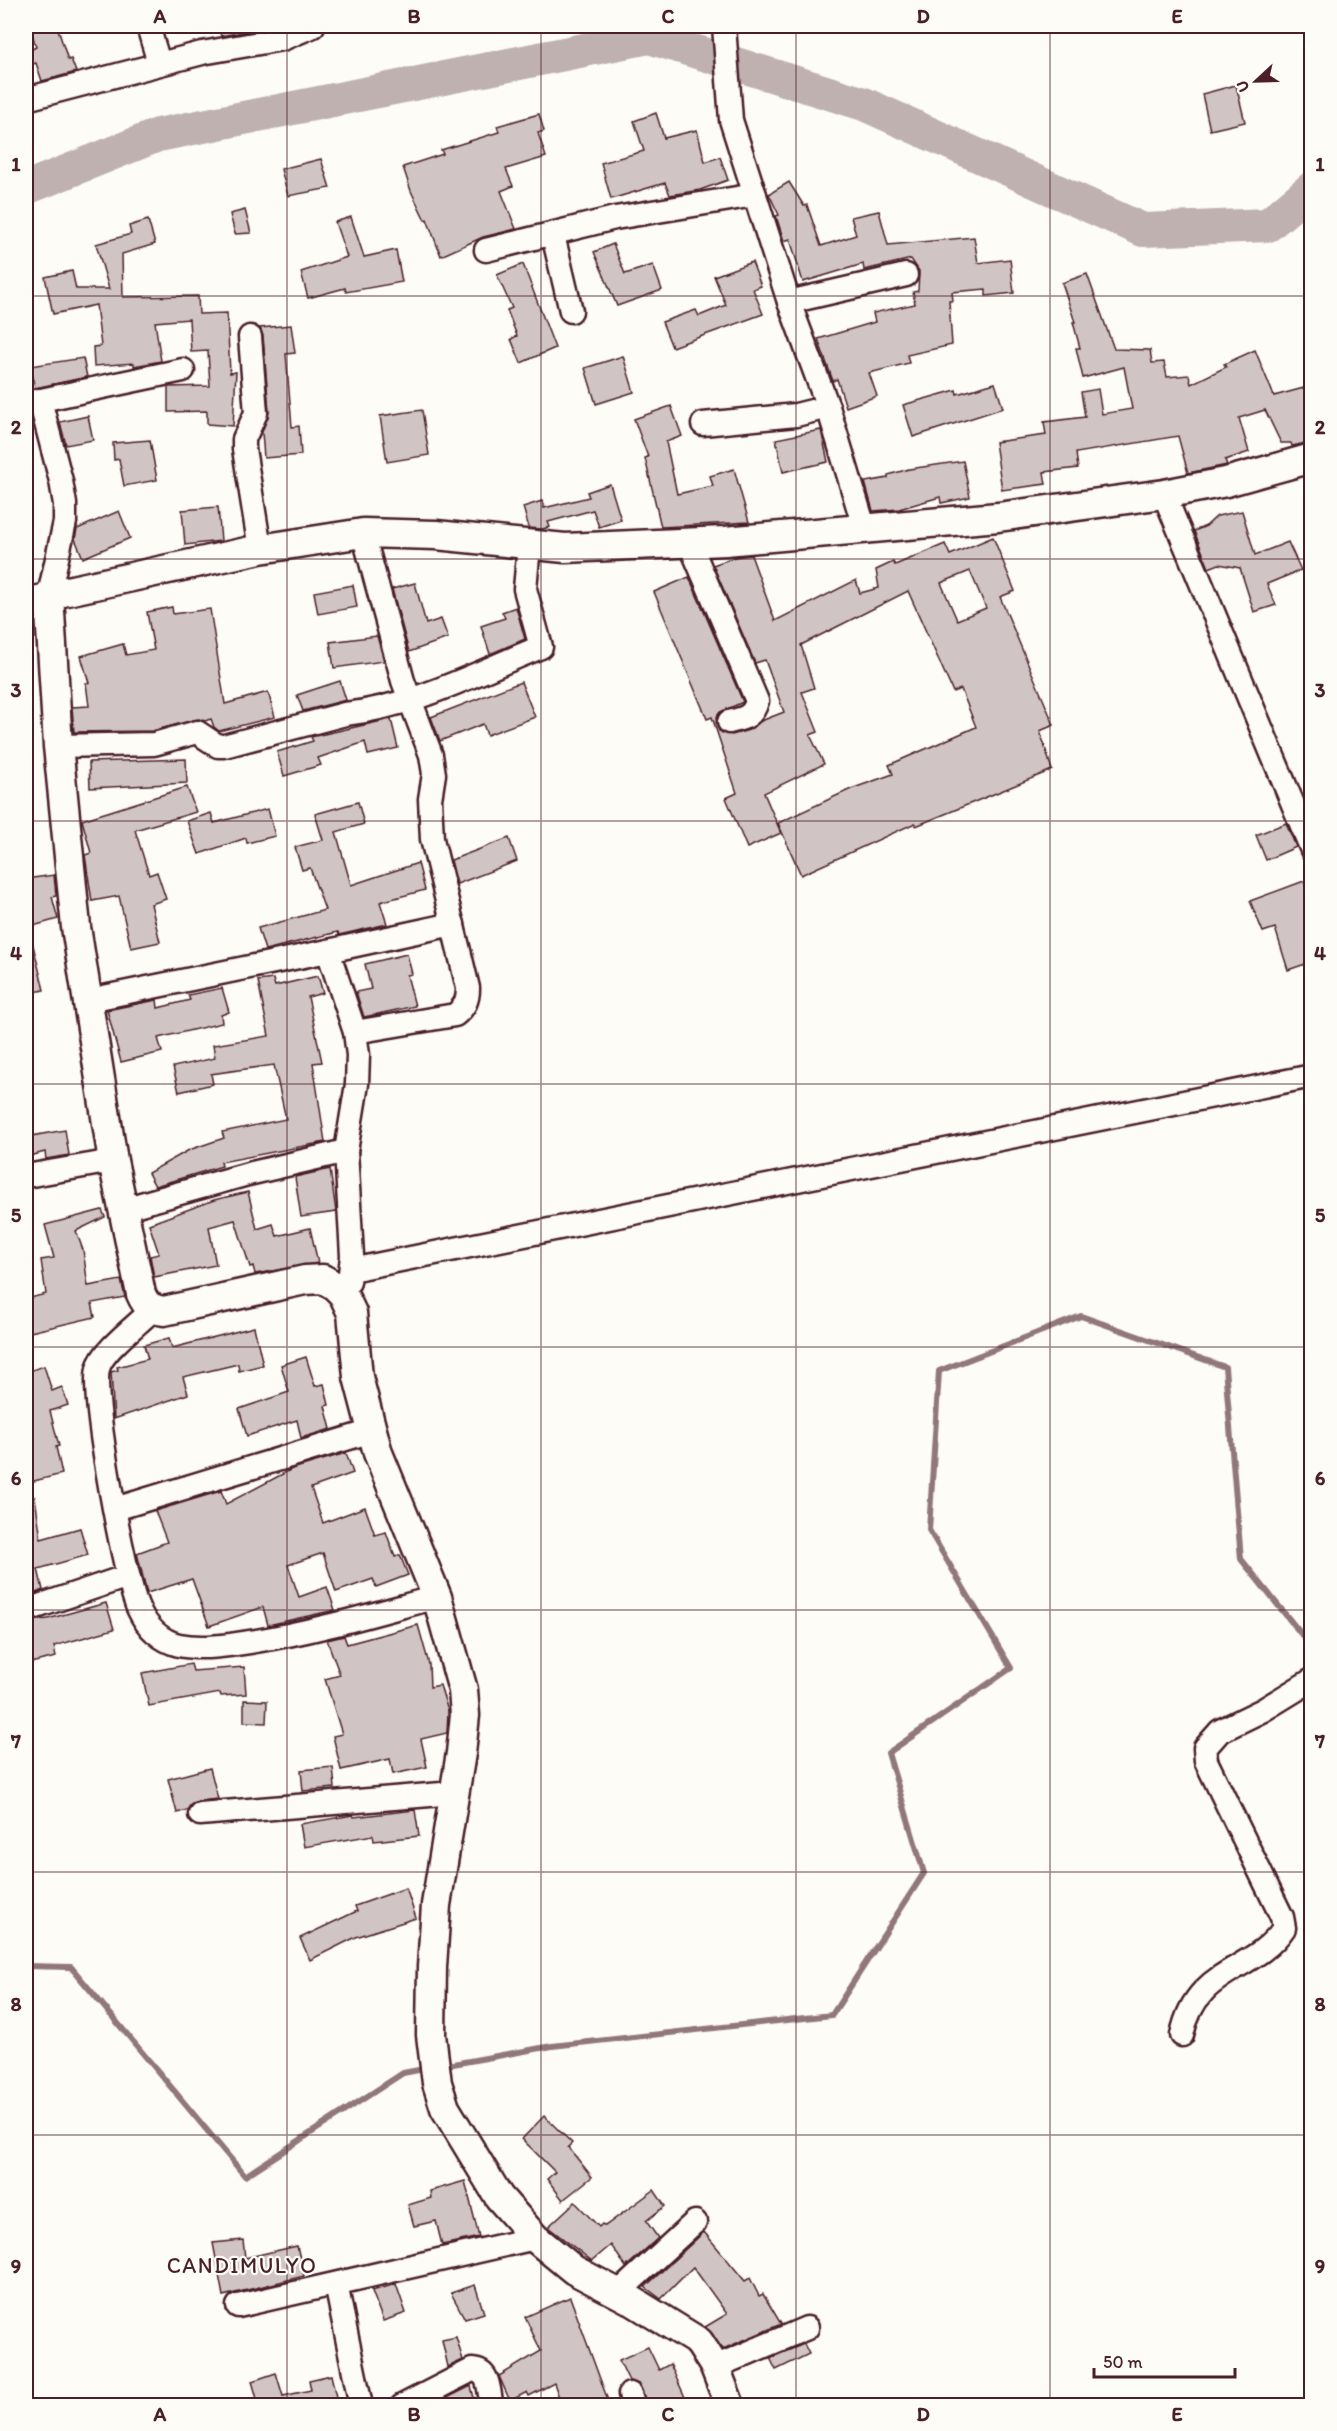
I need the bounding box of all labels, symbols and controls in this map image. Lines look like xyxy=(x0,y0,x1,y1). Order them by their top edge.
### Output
text: A xyxy=(153,4,167,28)
text: B xyxy=(408,4,421,28)
text: C xyxy=(662,4,675,28)
text: D xyxy=(916,4,930,28)
text: E xyxy=(1171,4,1183,28)
north arrow xyxy=(1226,51,1286,111)
text: U xyxy=(1232,78,1253,95)
text: 1 xyxy=(11,152,21,176)
text: 1 xyxy=(1315,152,1325,176)
text: 2 xyxy=(11,415,22,439)
text: 2 xyxy=(1315,415,1326,439)
text: 3 xyxy=(11,678,22,702)
text: 3 xyxy=(1315,678,1326,702)
text: 4 xyxy=(10,941,22,965)
text: 4 xyxy=(1314,941,1326,965)
text: 5 xyxy=(11,1203,22,1227)
text: 5 xyxy=(1315,1203,1326,1227)
text: 6 xyxy=(11,1466,22,1490)
text: 6 xyxy=(1315,1466,1326,1490)
text: 7 xyxy=(10,1729,21,1753)
text: 7 xyxy=(1314,1729,1325,1753)
text: 8 xyxy=(11,1992,22,2016)
text: 8 xyxy=(1315,1992,1326,2016)
district label: CANDIMULYO xyxy=(167,2252,317,2279)
text: 9 xyxy=(11,2254,21,2278)
text: 9 xyxy=(1315,2254,1325,2278)
scale bar xyxy=(1094,2341,1235,2379)
text: 50 m xyxy=(1103,2351,1143,2373)
text: A xyxy=(153,2402,167,2426)
text: B xyxy=(408,2402,421,2426)
text: C xyxy=(662,2402,675,2426)
text: D xyxy=(916,2402,930,2426)
text: E xyxy=(1171,2402,1183,2426)

